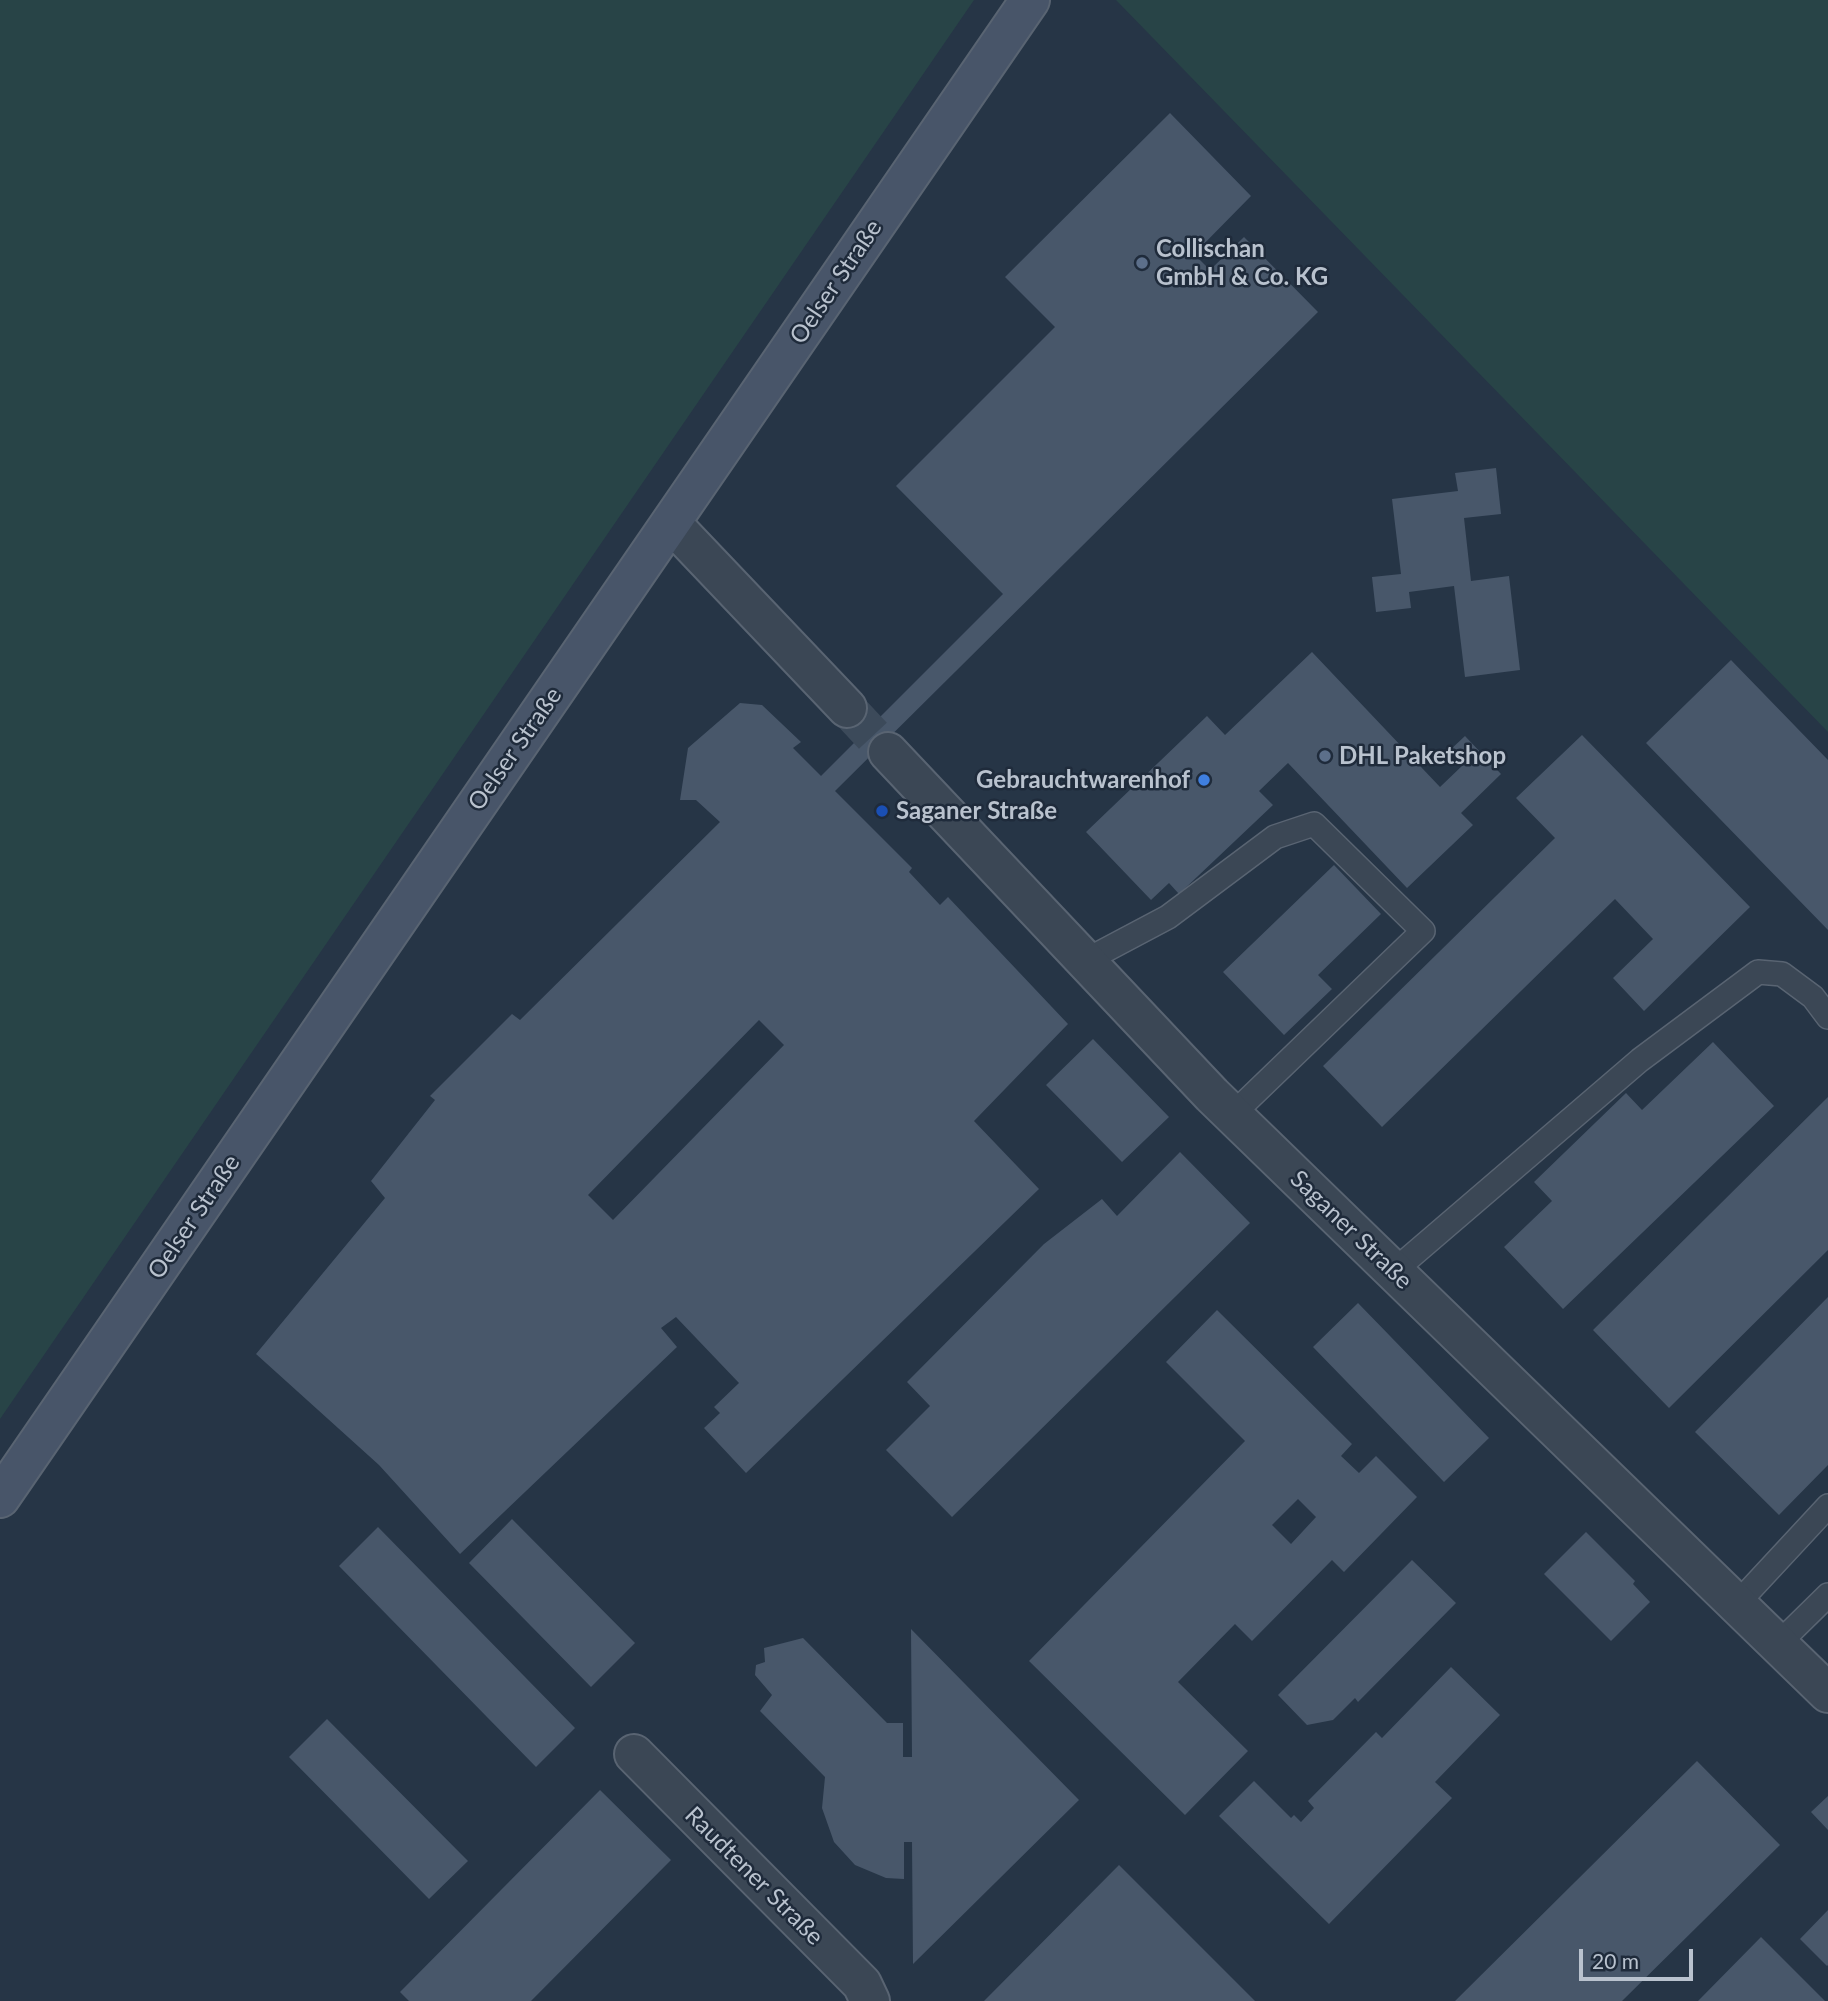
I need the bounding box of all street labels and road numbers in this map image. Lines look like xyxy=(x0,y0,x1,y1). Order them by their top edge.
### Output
street label: Oelser Straße xyxy=(784,214,888,350)
street label: Oelser Straße xyxy=(462,682,568,816)
street label: Oelser Straße xyxy=(142,1149,246,1285)
street label: Saganer Straße xyxy=(1284,1165,1418,1295)
street label: Raudtener Straße xyxy=(679,1801,829,1951)

